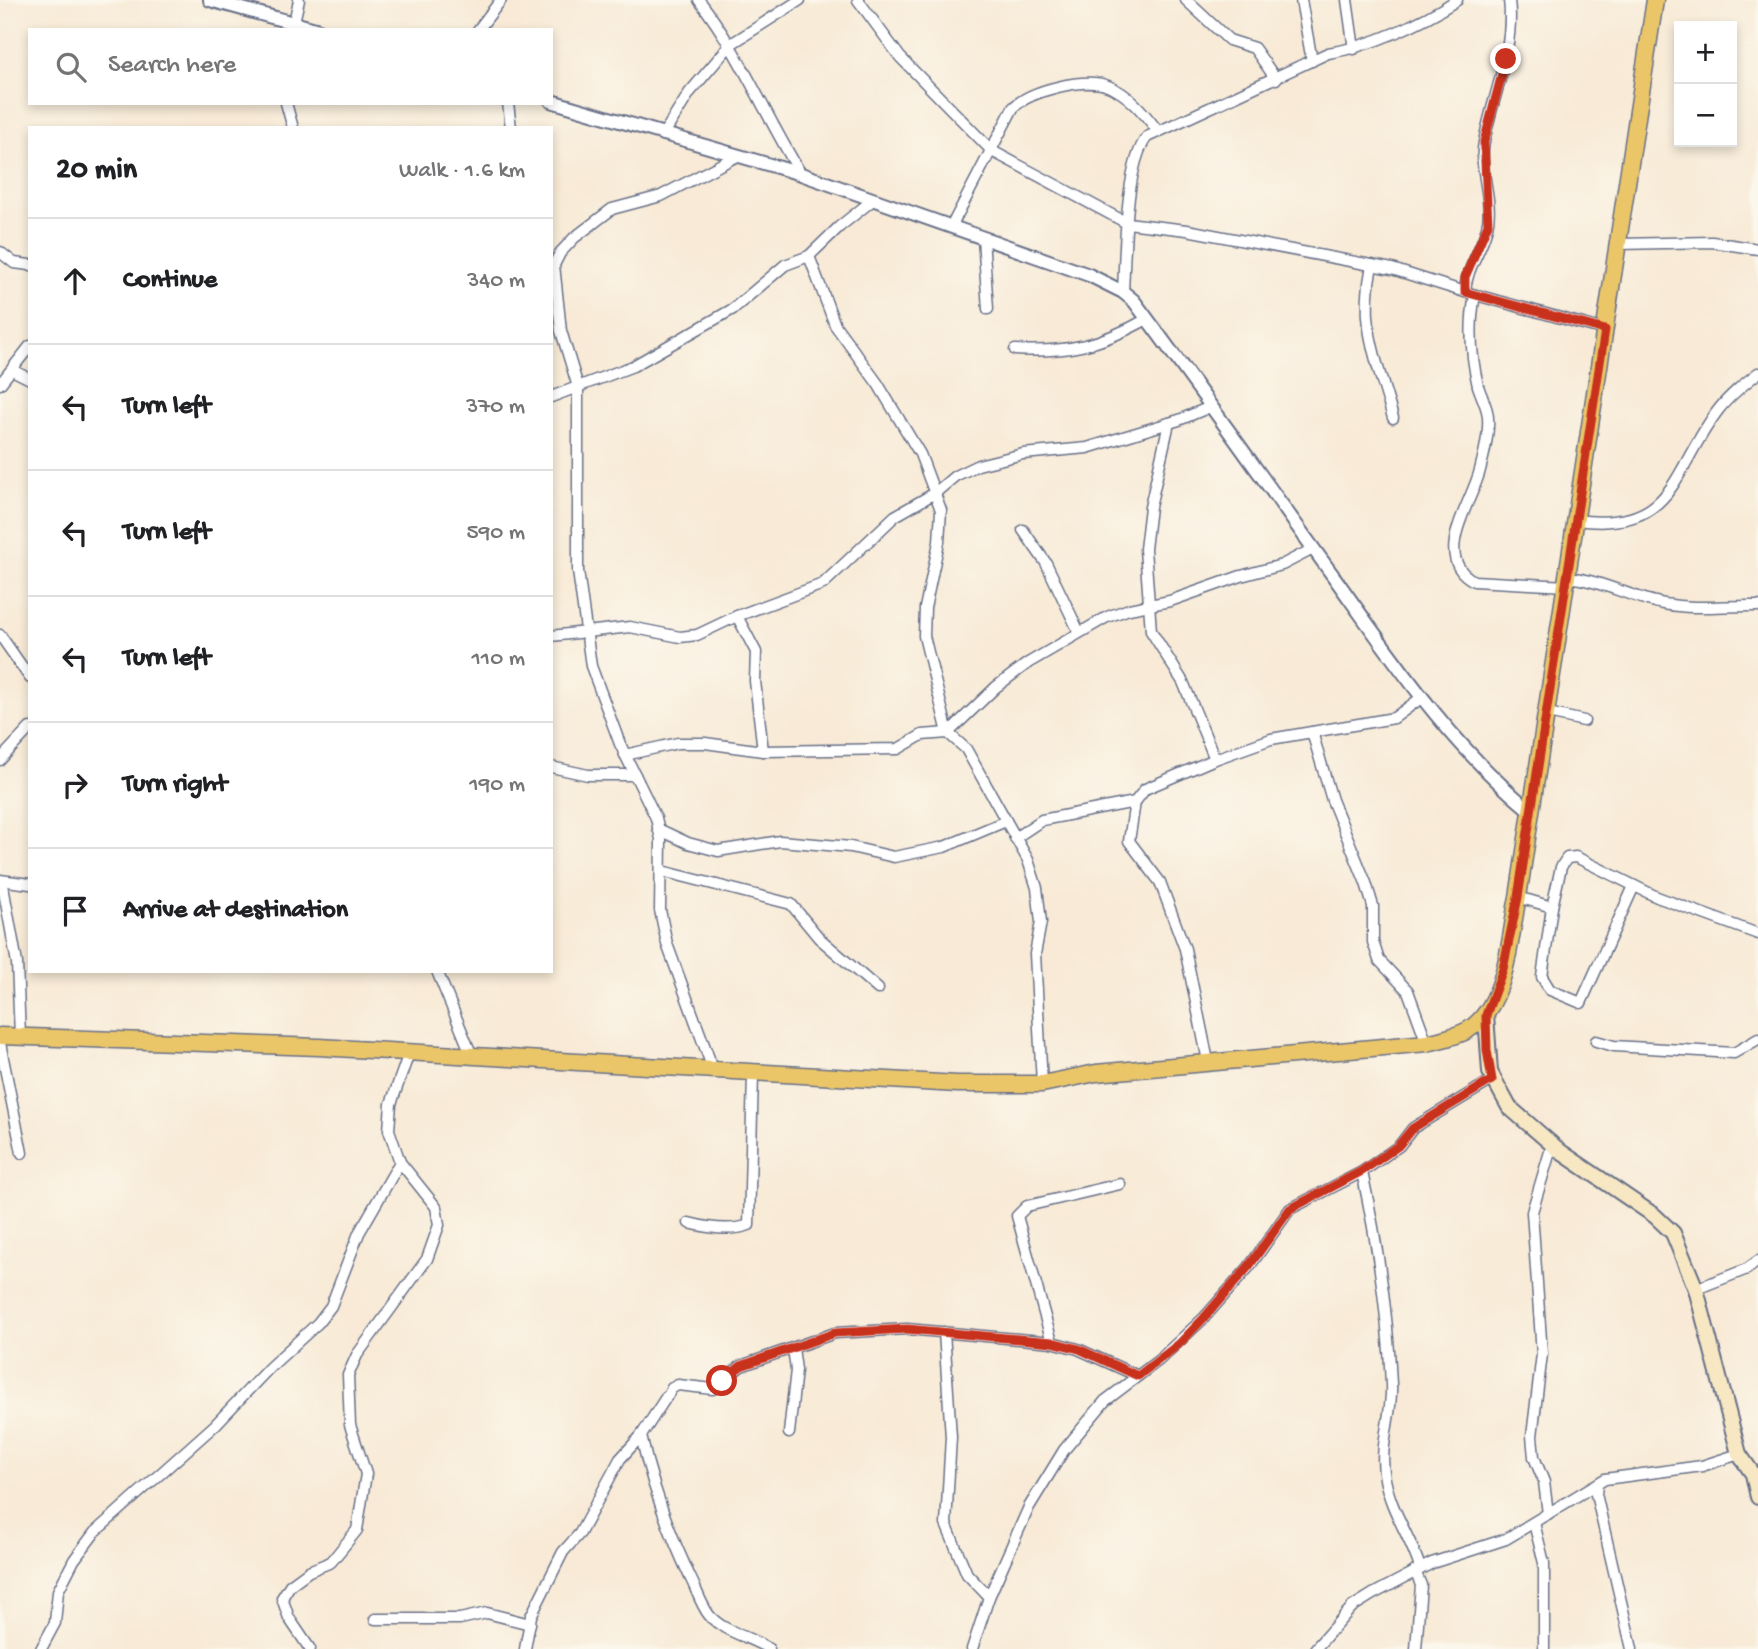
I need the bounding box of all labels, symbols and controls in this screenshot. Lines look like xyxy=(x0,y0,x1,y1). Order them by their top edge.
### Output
map controls xyxy=(1674,21,1737,147)
button: + xyxy=(1674,21,1737,84)
search box xyxy=(28,28,553,105)
route end xyxy=(1490,43,1521,74)
icon: search xyxy=(52,48,90,86)
text: Search here xyxy=(108,51,236,82)
button: − xyxy=(1674,84,1737,147)
text: 20 min xyxy=(56,154,137,189)
text: Walk · 1.6 km xyxy=(399,158,525,185)
icon: ahead xyxy=(56,262,94,300)
text: Continue xyxy=(123,266,217,297)
text: 340 m xyxy=(467,268,525,295)
icon: left xyxy=(56,388,94,426)
text: Turn left xyxy=(123,392,211,423)
text: 370 m xyxy=(466,394,525,421)
icon: left xyxy=(56,514,94,552)
text: Turn left xyxy=(123,518,211,549)
text: 590 m xyxy=(467,520,525,547)
icon: left xyxy=(56,640,94,678)
text: Turn left xyxy=(123,644,211,675)
text: 110 m xyxy=(472,646,525,673)
icon: right xyxy=(56,766,94,804)
text: Turn right xyxy=(123,770,227,801)
text: 190 m xyxy=(469,772,525,799)
icon: arrive xyxy=(56,892,94,930)
text: Arrive at destination xyxy=(123,896,348,927)
route start xyxy=(706,1365,737,1396)

